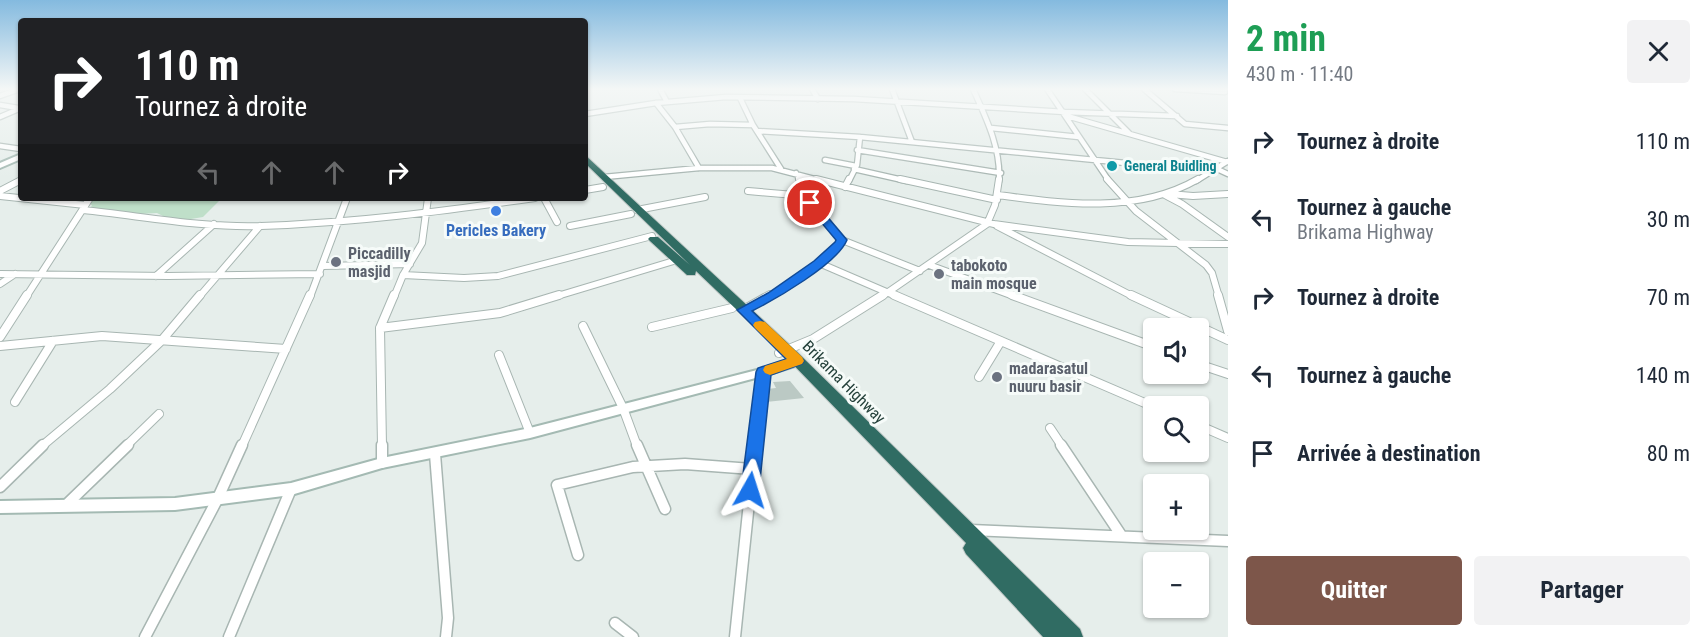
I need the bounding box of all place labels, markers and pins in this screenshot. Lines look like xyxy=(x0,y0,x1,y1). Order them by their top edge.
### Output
place label: General Buidling xyxy=(1124,158,1216,174)
marker: General Buidling xyxy=(1105,159,1119,173)
pin xyxy=(784,177,835,228)
marker: Pericles Bakery xyxy=(489,204,503,218)
place label: Pericles Bakery xyxy=(446,221,546,240)
place label: Piccadilly masjid xyxy=(348,244,411,281)
marker: Piccadilly masjid xyxy=(329,255,343,269)
place label: tabokoto main mosque xyxy=(951,256,1037,293)
marker: tabokoto main mosque xyxy=(932,267,946,281)
place label: madarasatul nuuru basir xyxy=(1009,359,1088,396)
marker: madarasatul nuuru basir xyxy=(990,370,1004,384)

